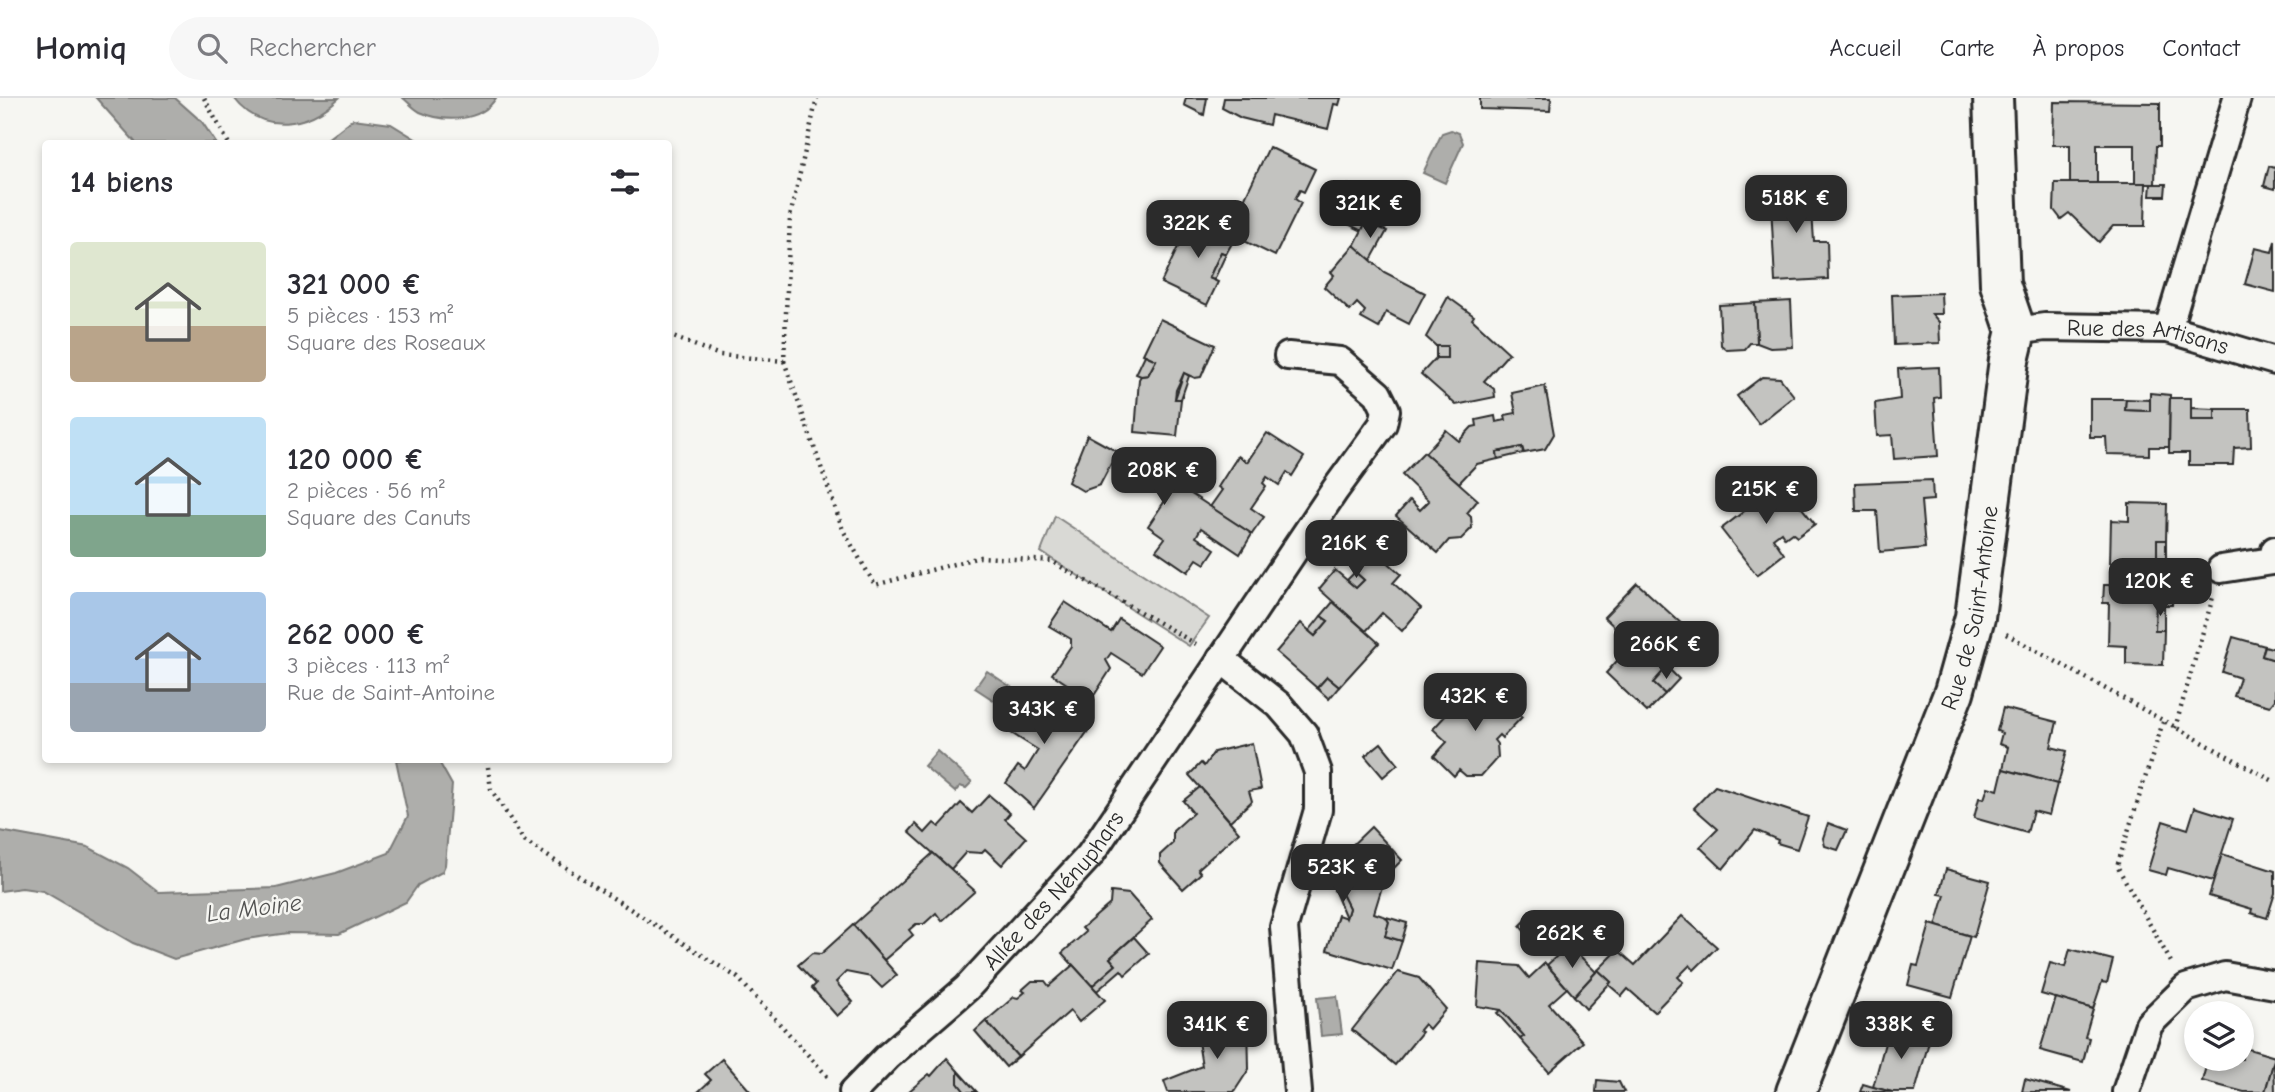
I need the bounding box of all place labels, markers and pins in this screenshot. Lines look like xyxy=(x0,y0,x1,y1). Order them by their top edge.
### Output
pin: 518K € xyxy=(1739,176,1853,235)
pin: 321K € xyxy=(1313,180,1427,240)
pin: 322K € xyxy=(1141,200,1255,260)
pin: 208K € xyxy=(1107,448,1221,507)
pin: 215K € xyxy=(1709,466,1823,526)
pin: 216K € xyxy=(1299,520,1413,580)
pin: 120K € xyxy=(2103,559,2217,618)
pin: 266K € xyxy=(1609,622,1723,681)
pin: 432K € xyxy=(1418,674,1532,733)
pin: 343K € xyxy=(987,686,1101,746)
pin: 523K € xyxy=(1286,844,1400,904)
pin: 262K € xyxy=(1515,910,1629,970)
pin: 341K € xyxy=(1160,1002,1274,1061)
pin: 338K € xyxy=(1844,1002,1958,1061)

